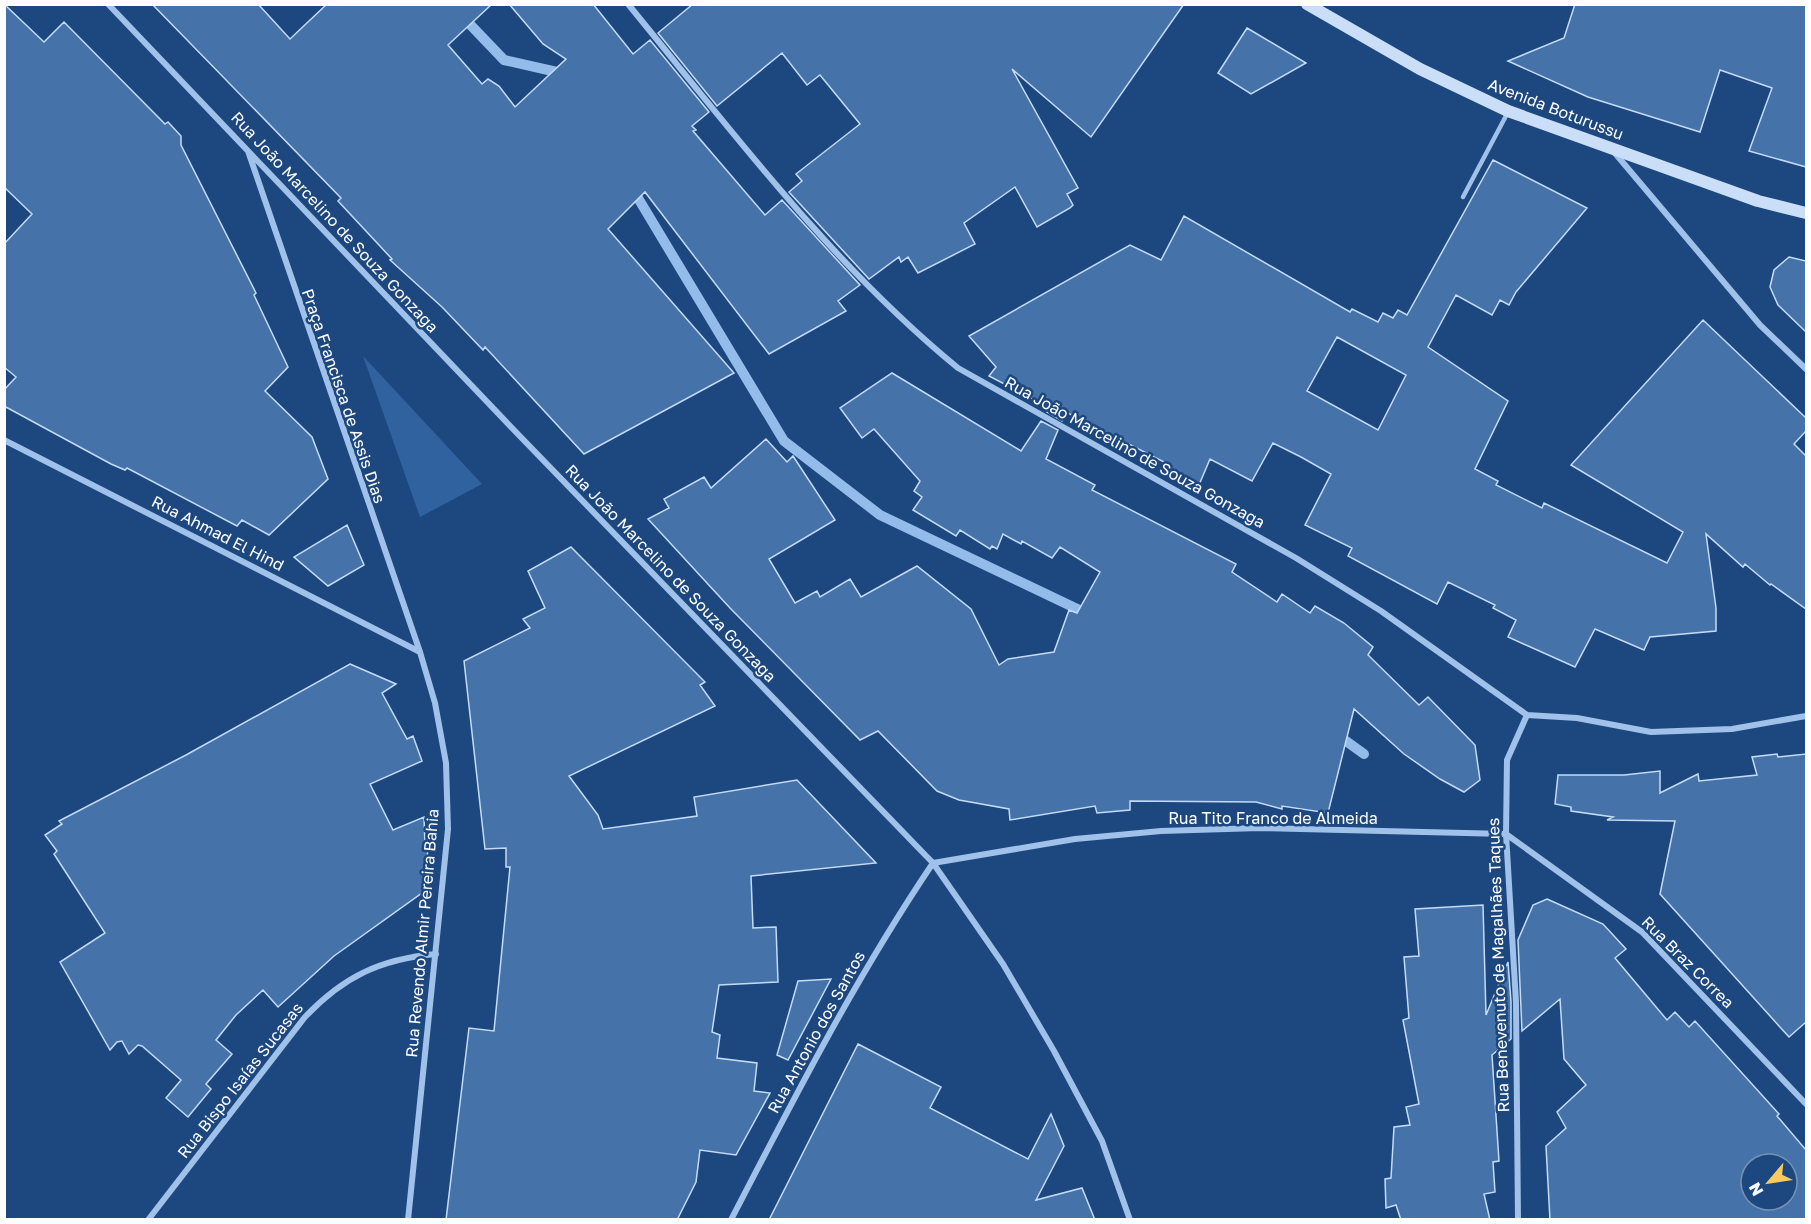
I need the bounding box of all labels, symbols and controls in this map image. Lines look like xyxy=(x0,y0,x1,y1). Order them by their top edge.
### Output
street label: Avenida Boturussu xyxy=(1485,74,1627,144)
street label: Rua João Marcelino de Souza Gonzaga xyxy=(227,107,443,337)
street label: Praça Francisca de Assis Dias xyxy=(298,286,390,506)
street label: Rua João Marcelino de Souza Gonzaga xyxy=(1001,372,1269,532)
street label: Rua João Marcelino de Souza Gonzaga xyxy=(561,460,781,686)
street label: Rua Ahmad El Hind xyxy=(148,491,288,575)
street label: Rua Revendo Almir Pereira Bahia xyxy=(401,808,443,1058)
street label: Rua Tito Franco de Almeida xyxy=(1168,808,1378,828)
street label: Rua Benevenuto de Magalhães Taques xyxy=(1483,817,1513,1113)
street label: Rua Braz Correa xyxy=(1638,912,1738,1012)
street label: Rua Antonio dos Santos xyxy=(763,947,869,1117)
street label: Rua Bispo Isaías Sucasas xyxy=(173,998,307,1162)
north arrow xyxy=(1739,1152,1799,1212)
text: N xyxy=(1744,1179,1768,1199)

